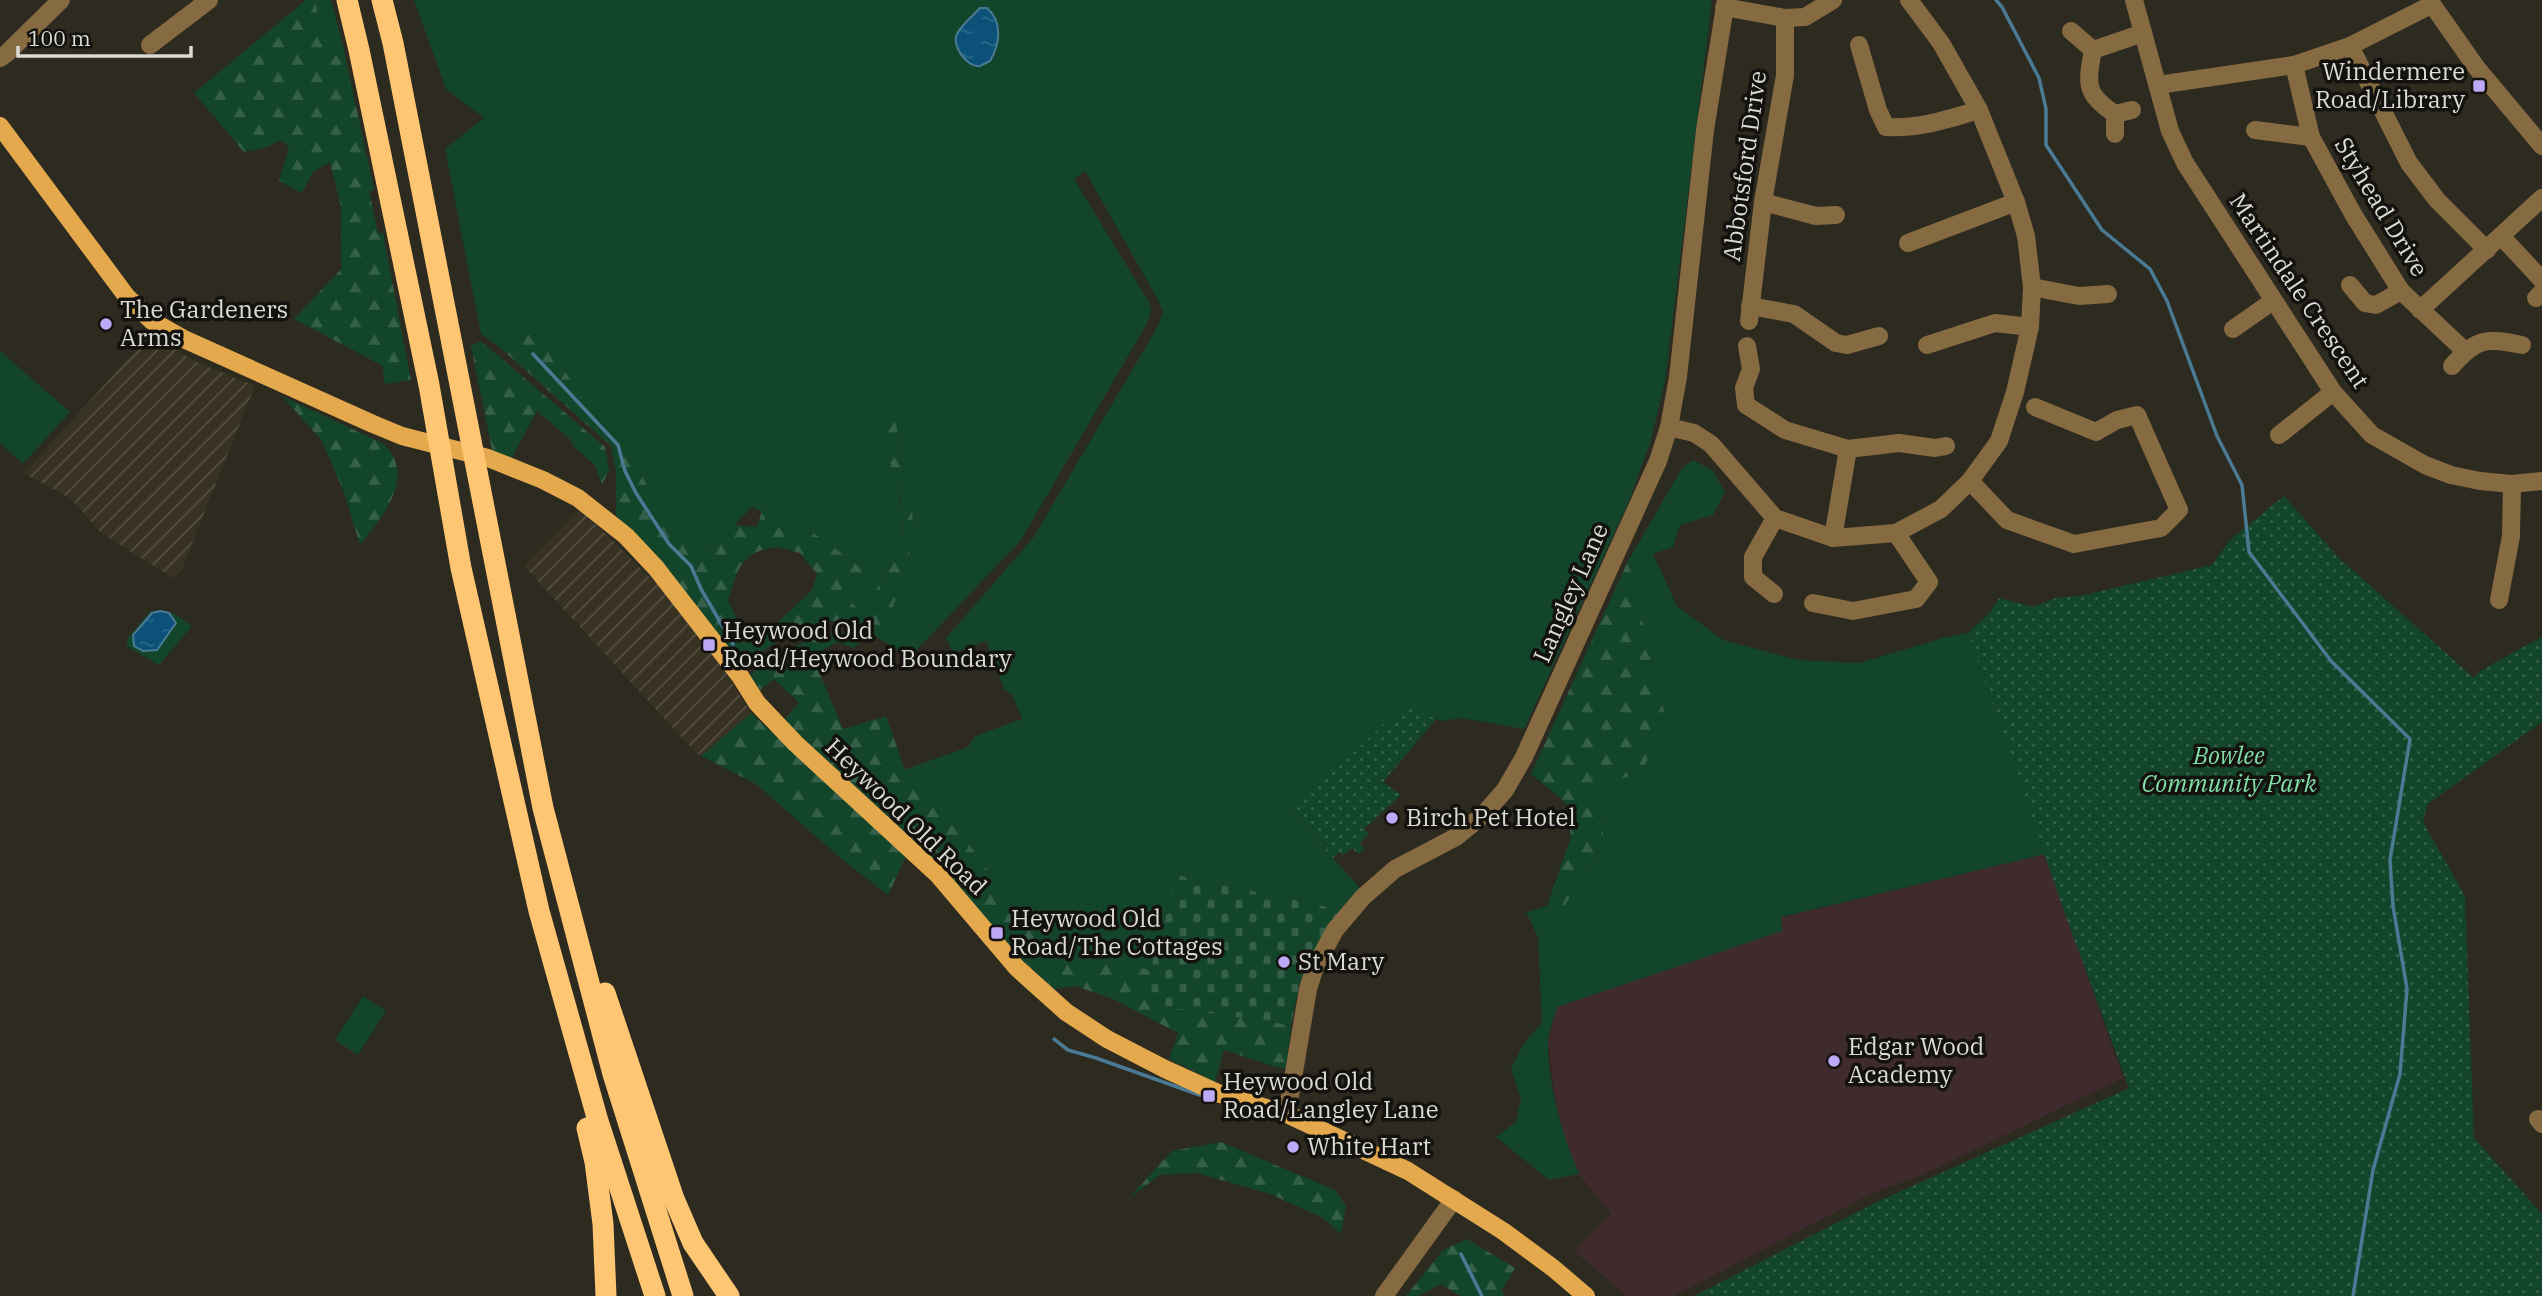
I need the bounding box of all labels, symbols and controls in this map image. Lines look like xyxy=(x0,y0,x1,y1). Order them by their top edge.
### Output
scale bar xyxy=(18,14,191,58)
text: 100 m xyxy=(28,24,91,52)
place label: Windermere Road/Library xyxy=(2315,55,2465,115)
street label: Abbotsford Drive xyxy=(1715,69,1773,263)
marker: Windermere Road/Library xyxy=(2471,78,2487,94)
street label: Styhead Drive xyxy=(2328,131,2436,282)
street label: Martindale Crescent xyxy=(2223,187,2377,394)
place label: The Gardeners Arms xyxy=(120,293,288,353)
marker: The Gardeners Arms xyxy=(98,316,114,332)
street label: Langley Lane xyxy=(1525,518,1615,667)
place label: Heywood Old Road/Heywood Boundary xyxy=(723,614,1012,674)
marker: Heywood Old Road/Heywood Boundary xyxy=(701,637,717,653)
street label: Heywood Old Road xyxy=(819,731,994,902)
park label: Bowlee Community Park xyxy=(2141,739,2317,799)
place label: Birch Pet Hotel xyxy=(1406,801,1576,833)
marker: Birch Pet Hotel xyxy=(1384,810,1400,826)
place label: Heywood Old Road/The Cottages xyxy=(1011,902,1223,962)
marker: Heywood Old Road/The Cottages xyxy=(989,925,1005,941)
place label: St Mary xyxy=(1298,945,1385,977)
marker: St Mary xyxy=(1276,954,1292,970)
place label: Edgar Wood Academy xyxy=(1848,1030,1984,1090)
marker: Edgar Wood Academy xyxy=(1826,1053,1842,1069)
place label: Heywood Old Road/Langley Lane xyxy=(1223,1065,1439,1125)
marker: Heywood Old Road/Langley Lane xyxy=(1201,1088,1217,1104)
place label: White Hart xyxy=(1307,1130,1431,1162)
marker: White Hart xyxy=(1285,1139,1301,1155)

